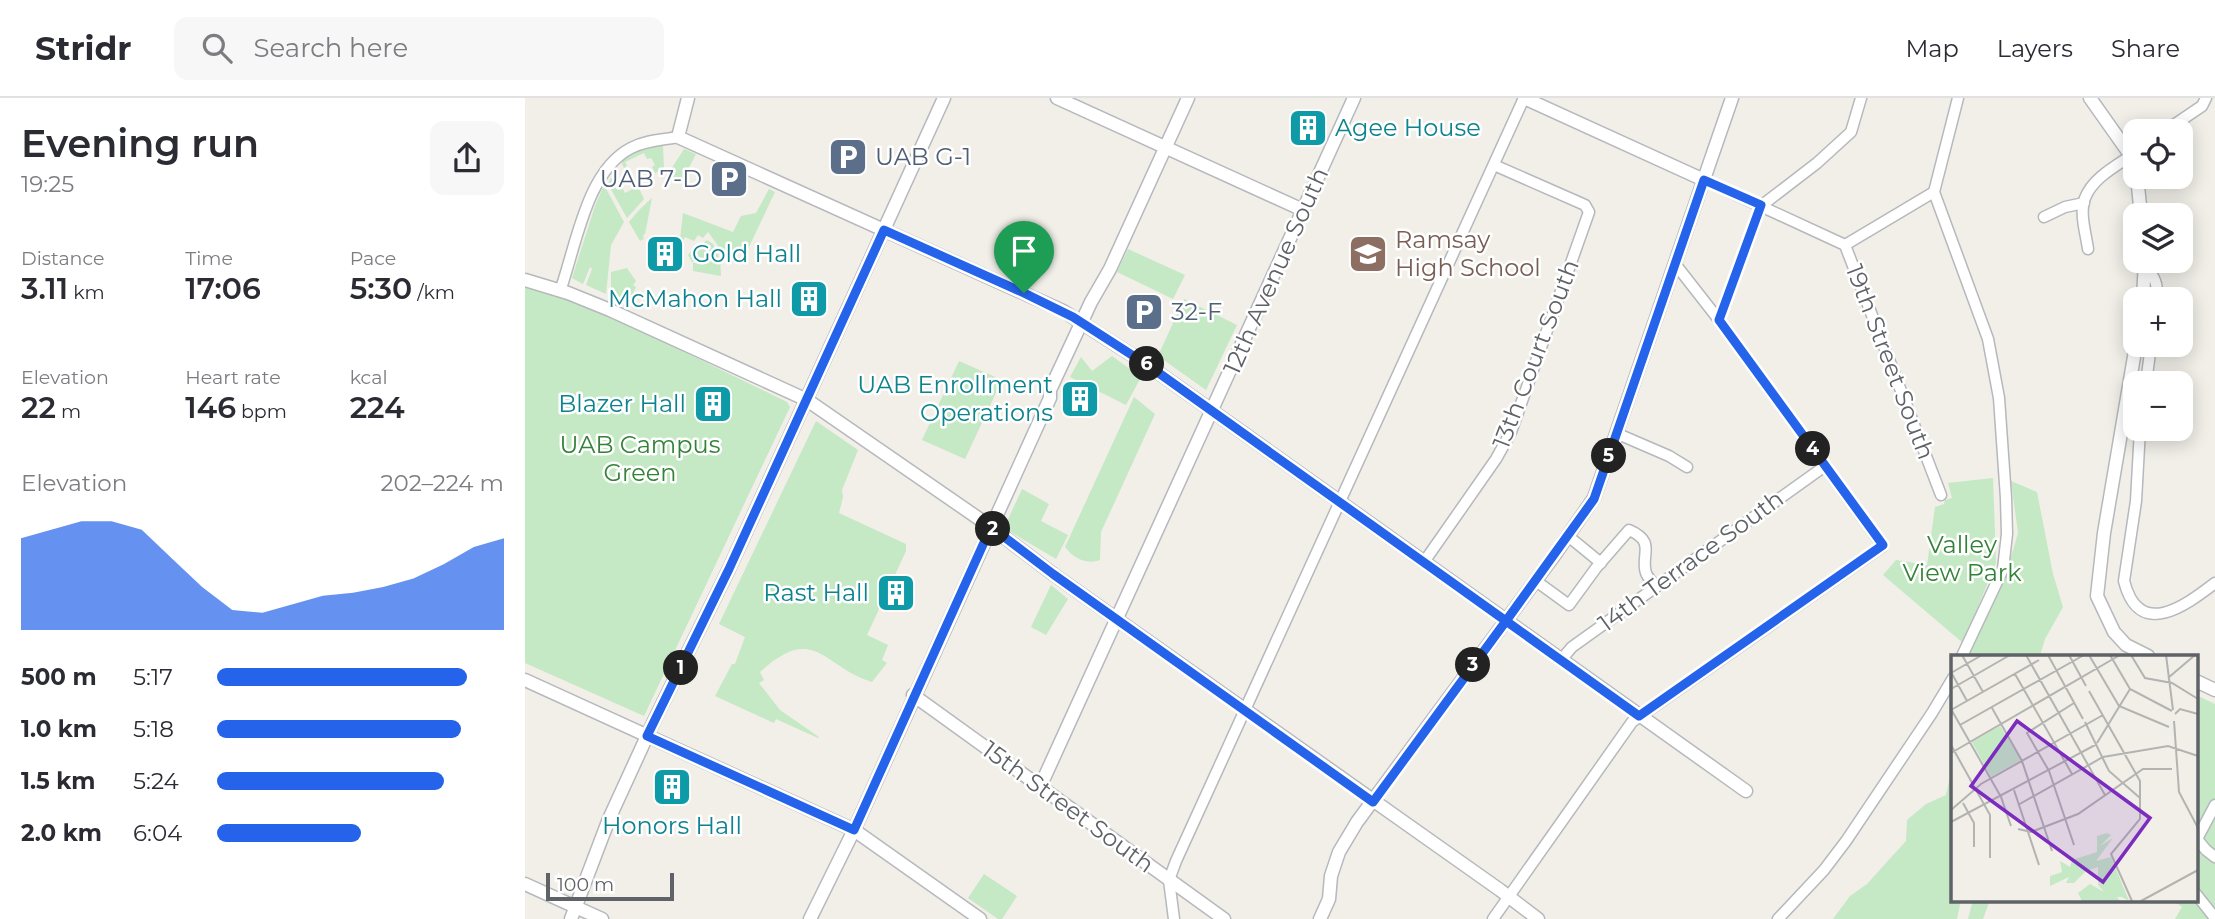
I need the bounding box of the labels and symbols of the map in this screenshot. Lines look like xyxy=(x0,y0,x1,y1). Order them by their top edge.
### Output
building icon: Agee House xyxy=(1287,107,1329,149)
place label: Agee House xyxy=(1335,113,1481,142)
parking icon: UAB G-1 xyxy=(827,136,869,178)
place label: UAB G-1 xyxy=(875,142,971,171)
parking icon: UAB 7-D xyxy=(708,158,750,200)
street label: 12th Avenue South xyxy=(1217,163,1334,379)
place label: UAB 7-D xyxy=(600,164,702,193)
pin xyxy=(994,221,1054,293)
place label: Ramsay High School xyxy=(1395,225,1541,282)
building icon: Gold Hall xyxy=(644,233,686,275)
school or university icon: Ramsay High School xyxy=(1347,233,1389,275)
place label: Gold Hall xyxy=(692,239,801,268)
street label: 13th Court South xyxy=(1486,255,1585,452)
street label: 19th Street South xyxy=(1840,260,1941,463)
building icon: McMahon Hall xyxy=(788,278,830,320)
place label: McMahon Hall xyxy=(608,284,782,313)
parking icon: 32-F xyxy=(1123,291,1165,333)
place label: 32-F xyxy=(1171,297,1222,326)
pin: 6 xyxy=(1129,346,1165,382)
place label: UAB Enrollment Operations xyxy=(857,370,1053,427)
building icon: UAB Enrollment Operations xyxy=(1059,378,1101,420)
building icon: Blazer Hall xyxy=(692,383,734,425)
place label: Blazer Hall xyxy=(558,389,686,418)
park label: UAB Campus Green xyxy=(560,430,720,487)
pin: 4 xyxy=(1795,432,1831,466)
pin: 5 xyxy=(1591,438,1627,474)
street label: 14th Terrace South xyxy=(1592,484,1789,638)
pin: 2 xyxy=(975,512,1011,546)
park label: Valley View Park xyxy=(1902,530,2022,587)
building icon: Rast Hall xyxy=(875,572,917,614)
place label: Rast Hall xyxy=(763,578,869,607)
pin: 3 xyxy=(1455,648,1490,682)
pin: 1 xyxy=(663,650,699,686)
inset map xyxy=(1951,655,2197,902)
street label: 15th Street South xyxy=(977,735,1160,879)
building icon: Honors Hall xyxy=(651,766,693,808)
place label: Honors Hall xyxy=(602,811,742,840)
scale bar xyxy=(546,870,674,902)

